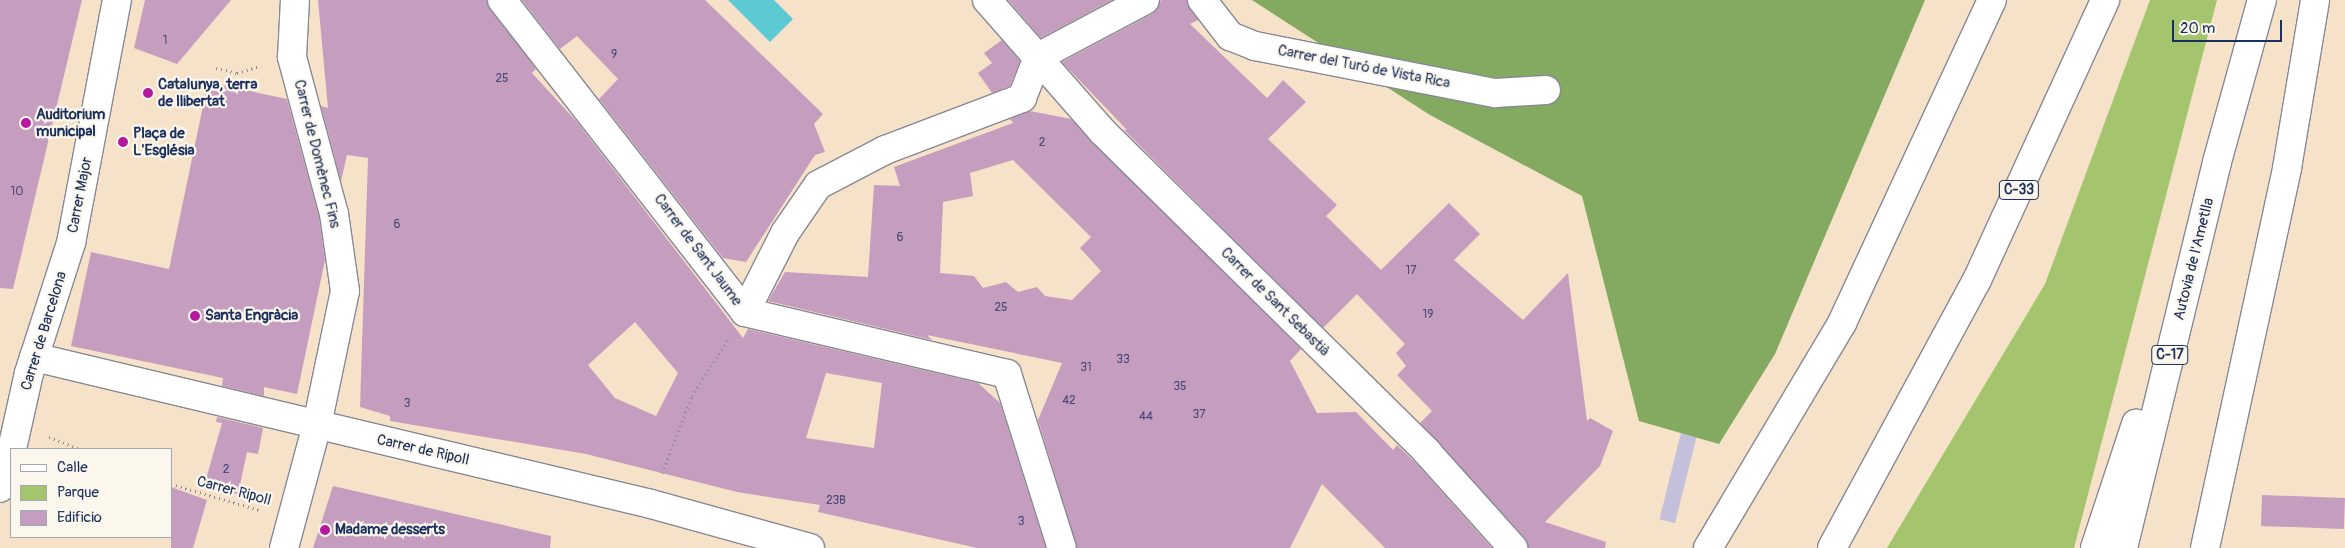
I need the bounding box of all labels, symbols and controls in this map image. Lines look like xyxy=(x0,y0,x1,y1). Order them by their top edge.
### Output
scale bar xyxy=(2175,10,2285,42)
text: 20 m xyxy=(2180,19,2215,38)
house number: 1 xyxy=(163,34,167,48)
street label: Carrer del Turó de Vista Rica xyxy=(1276,41,1452,93)
house number: 9 xyxy=(611,48,617,62)
house number: 25 xyxy=(495,72,509,86)
place label: Catalunya, terra de llibertat xyxy=(158,75,257,110)
street label: Carrer de Domènec Fins xyxy=(290,78,344,230)
marker: Catalunya, terra de llibertat xyxy=(142,87,154,99)
place label: Auditorium municipal xyxy=(36,105,105,140)
marker: Auditorium municipal xyxy=(20,117,32,129)
place label: Plaça de L'Església xyxy=(133,124,194,159)
marker: Plaça de L'Església xyxy=(117,136,129,148)
house number: 2 xyxy=(1039,136,1045,150)
street label: Carrer Major xyxy=(64,155,96,235)
road number: C-33 xyxy=(1998,178,2040,202)
house number: 10 xyxy=(11,185,23,199)
street label: Carrer de Sant Jaume xyxy=(650,191,746,309)
street label: Autovia de l'Ametlla xyxy=(2170,196,2218,322)
house number: 6 xyxy=(394,218,400,232)
house number: 6 xyxy=(897,231,903,245)
street label: Carrer de Sant Sebastià xyxy=(1217,244,1333,360)
house number: 17 xyxy=(1405,264,1417,278)
street label: Carrer de Barcelona xyxy=(17,269,71,393)
house number: 25 xyxy=(994,301,1008,315)
place label: Santa Engràcia xyxy=(205,307,298,325)
house number: 19 xyxy=(1423,308,1433,322)
marker: Santa Engràcia xyxy=(189,310,201,322)
road number: C-17 xyxy=(2151,344,2189,366)
house number: 33 xyxy=(1116,353,1130,367)
house number: 31 xyxy=(1080,361,1092,375)
house number: 35 xyxy=(1173,380,1187,394)
house number: 42 xyxy=(1062,394,1076,408)
house number: 3 xyxy=(404,397,410,411)
house number: 37 xyxy=(1192,408,1206,422)
house number: 44 xyxy=(1139,410,1153,424)
street label: Carrer de Ripoll xyxy=(375,431,471,469)
legend xyxy=(10,448,172,538)
text: Calle xyxy=(57,458,88,477)
house number: 2 xyxy=(223,463,229,477)
street label: Carrer Ripoll xyxy=(195,472,273,510)
text: Parque xyxy=(57,483,99,502)
house number: 23B xyxy=(826,494,846,508)
text: Edificio xyxy=(57,508,102,527)
house number: 3 xyxy=(1018,515,1024,529)
place label: Madame desserts xyxy=(335,521,445,539)
marker: Madame desserts xyxy=(319,524,331,536)

